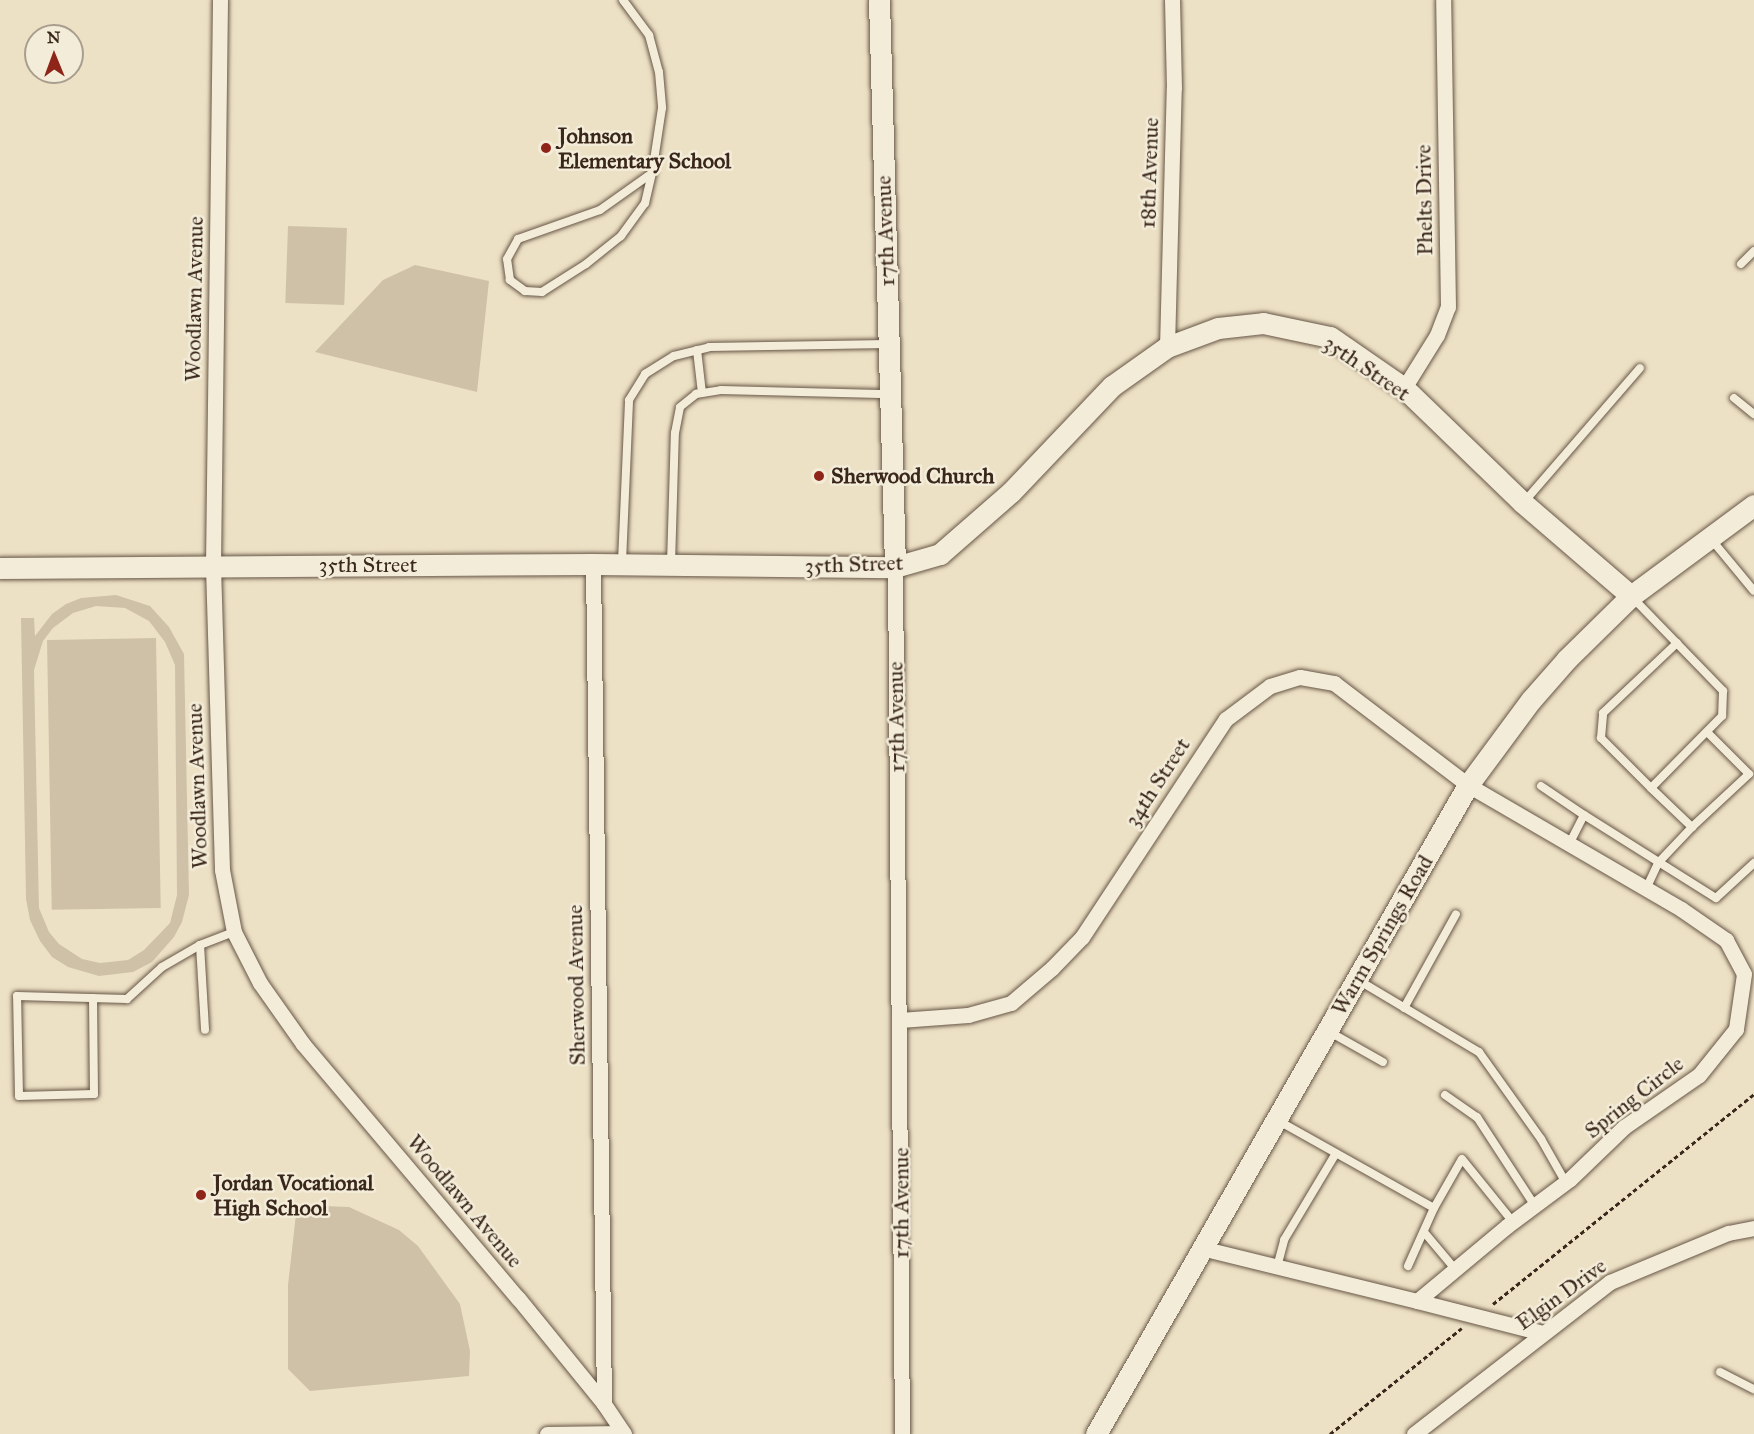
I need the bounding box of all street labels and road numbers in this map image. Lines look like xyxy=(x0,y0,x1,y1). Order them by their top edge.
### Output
street label: 18th Avenue xyxy=(1134,117,1164,229)
street label: Phelts Drive xyxy=(1410,144,1438,256)
street label: 17th Avenue xyxy=(870,175,900,287)
street label: Woodlawn Avenue xyxy=(179,216,209,382)
street label: 35th Street xyxy=(1319,330,1415,406)
street label: 35th Street xyxy=(804,549,904,579)
street label: 35th Street xyxy=(319,552,417,578)
street label: 17th Avenue xyxy=(882,661,910,773)
street label: Woodlawn Avenue xyxy=(181,703,213,869)
street label: 34th Street xyxy=(1119,733,1195,831)
street label: Warm Springs Road xyxy=(1326,850,1438,1020)
street label: Sherwood Avenue xyxy=(561,904,591,1066)
street label: Spring Circle xyxy=(1579,1050,1689,1144)
street label: Woodlawn Avenue xyxy=(402,1129,528,1273)
street label: 17th Avenue xyxy=(888,1147,914,1259)
street label: Elgin Drive xyxy=(1511,1252,1611,1336)

